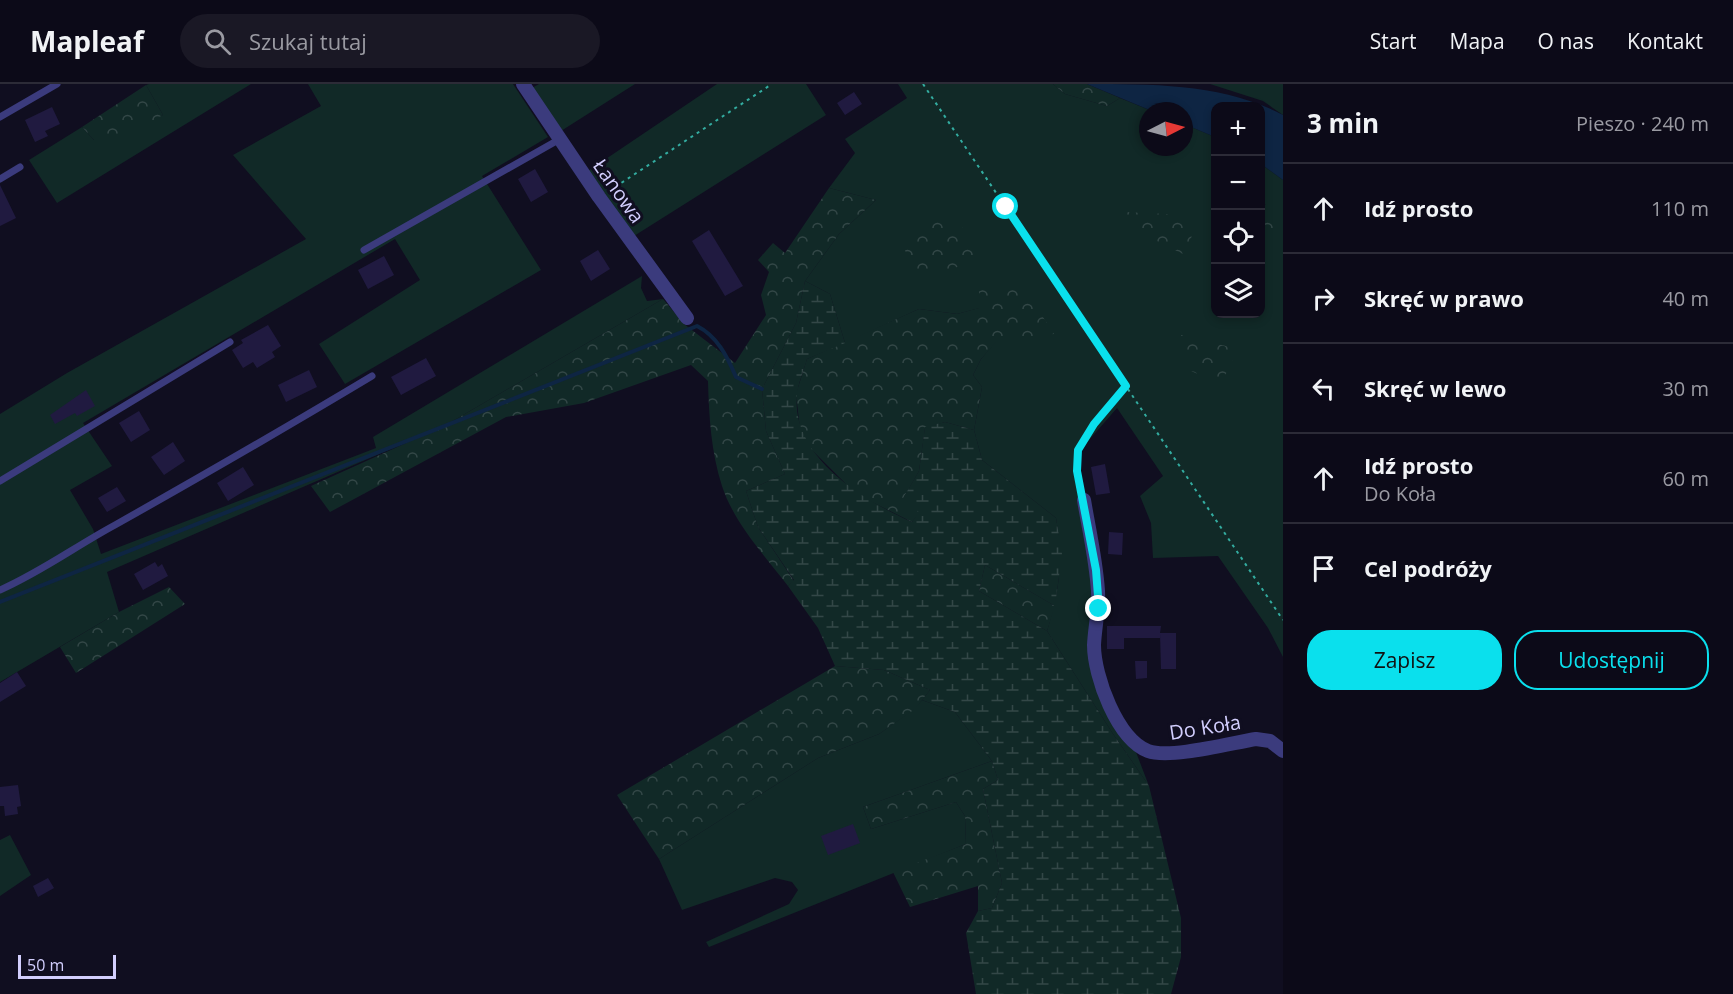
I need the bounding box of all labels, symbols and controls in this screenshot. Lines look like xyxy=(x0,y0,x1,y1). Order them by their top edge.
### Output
search box xyxy=(180,14,600,68)
text: Mapleaf xyxy=(30,22,144,60)
icon: search xyxy=(201,25,234,58)
text: Szukaj tutaj xyxy=(249,26,367,56)
text: Start xyxy=(1370,27,1417,55)
text: Mapa xyxy=(1450,27,1505,55)
text: O nas xyxy=(1538,27,1594,55)
text: Kontakt xyxy=(1627,27,1703,55)
north arrow xyxy=(1139,102,1193,156)
map controls xyxy=(1211,102,1265,318)
button: + xyxy=(1211,102,1265,156)
text: 3 min xyxy=(1307,105,1379,141)
text: Pieszo · 240 m xyxy=(1576,110,1709,137)
street label: Łanowa xyxy=(587,154,651,228)
button: − xyxy=(1211,156,1265,210)
icon: ahead xyxy=(1307,192,1340,225)
route start xyxy=(992,193,1018,219)
text: Idź prosto xyxy=(1364,193,1473,223)
text: 110 m xyxy=(1651,195,1709,222)
button: locate xyxy=(1211,210,1265,264)
button: layers xyxy=(1211,264,1265,318)
icon: right xyxy=(1307,282,1340,315)
text: Skręć w prawo xyxy=(1364,283,1524,313)
text: 40 m xyxy=(1662,285,1709,312)
icon: left xyxy=(1307,372,1340,405)
text: Skręć w lewo xyxy=(1364,373,1506,403)
text: 30 m xyxy=(1662,375,1709,402)
text: Idź prosto xyxy=(1364,450,1473,480)
icon: ahead xyxy=(1307,462,1340,495)
text: 60 m xyxy=(1662,465,1709,492)
text: Do Koła xyxy=(1364,480,1436,507)
icon: arrive xyxy=(1307,552,1340,585)
text: Cel podróży xyxy=(1364,553,1492,583)
route end xyxy=(1085,595,1111,621)
button: Zapisz xyxy=(1307,630,1502,690)
button: Udostępnij xyxy=(1514,630,1709,690)
street label: Do Koła xyxy=(1167,708,1243,746)
scale bar xyxy=(18,952,116,980)
text: 50 m xyxy=(27,954,64,976)

